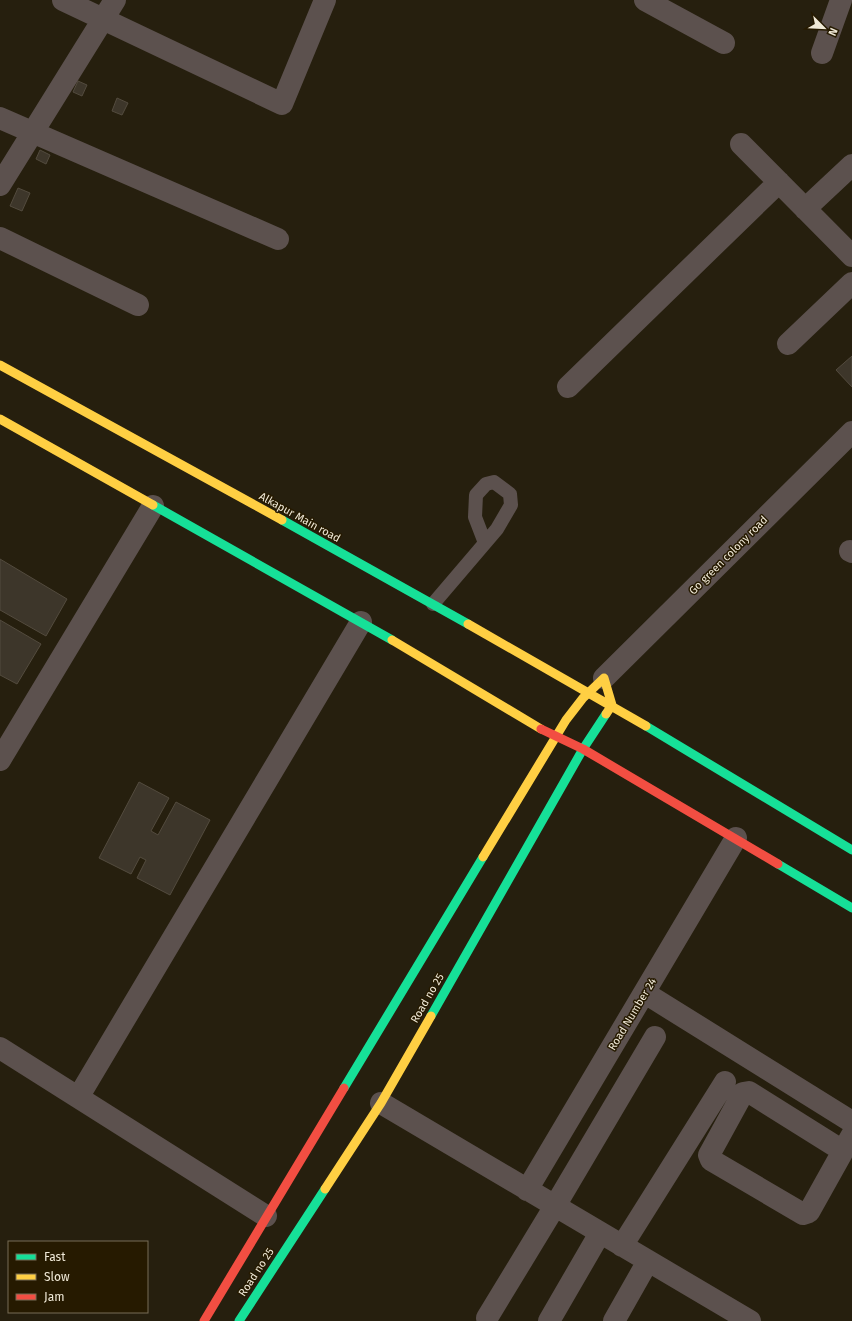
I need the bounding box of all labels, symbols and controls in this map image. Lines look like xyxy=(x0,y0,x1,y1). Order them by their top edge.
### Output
north arrow xyxy=(804,8,844,48)
text: N xyxy=(825,26,840,38)
street label: Alkapur Main road xyxy=(257,490,343,545)
street label: Go green colony road xyxy=(686,513,770,597)
street label: Road no 25 xyxy=(408,971,447,1025)
street label: Road Number 24 xyxy=(606,976,659,1053)
legend xyxy=(8,1241,148,1313)
street label: Road no 25 xyxy=(236,1245,277,1299)
text: Fast xyxy=(44,1250,66,1264)
text: Slow xyxy=(44,1270,70,1284)
text: Jam xyxy=(44,1290,64,1304)

